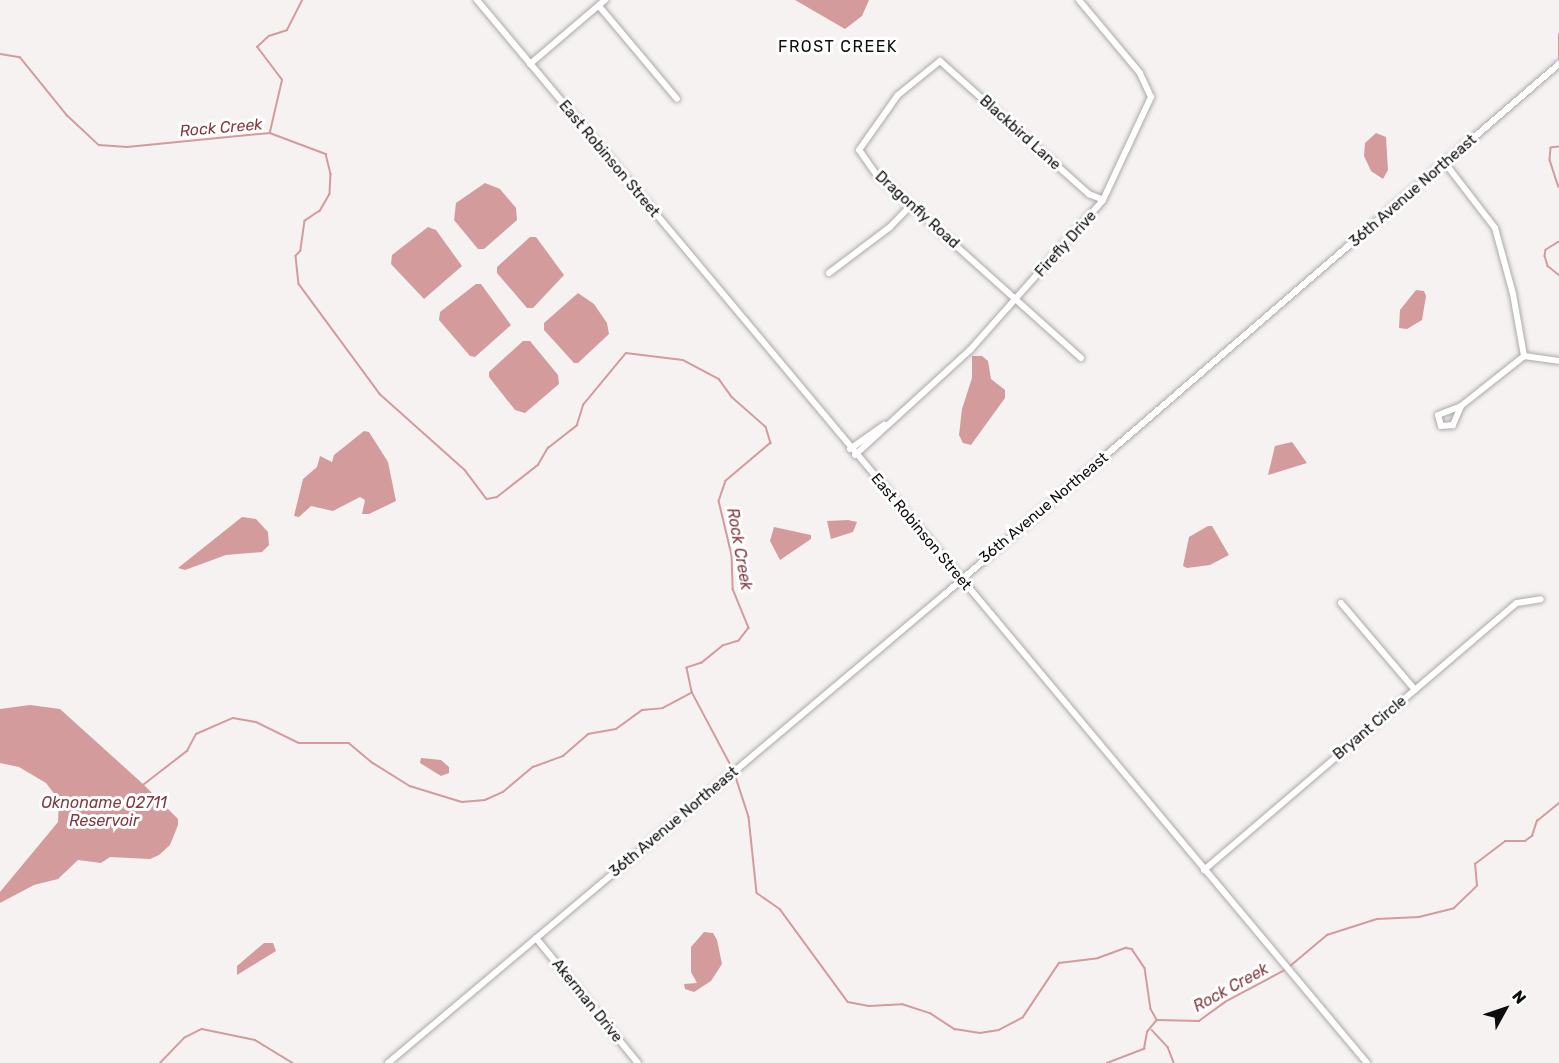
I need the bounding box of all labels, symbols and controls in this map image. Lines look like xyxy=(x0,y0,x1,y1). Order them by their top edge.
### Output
district label: FROST CREEK xyxy=(778,37,898,57)
street label: Blackbird Lane xyxy=(976,92,1064,174)
street label: East Robinson Street xyxy=(555,97,663,221)
water label: Rock Creek xyxy=(179,115,263,141)
street label: 36th Avenue Northeast xyxy=(1346,131,1480,251)
street label: Dragonfly Road xyxy=(871,167,963,253)
street label: Firefly Drive xyxy=(1031,207,1101,281)
street label: 36th Avenue Northeast xyxy=(976,449,1112,567)
street label: East Robinson Street xyxy=(867,470,975,594)
water label: Rock Creek xyxy=(722,506,756,592)
street label: Bryant Circle xyxy=(1330,692,1410,764)
street label: 36th Avenue Northeast xyxy=(606,763,742,881)
water label: Oknoname 02711 Reservoir xyxy=(41,793,167,831)
street label: Akerman Drive xyxy=(548,956,626,1046)
water label: Rock Creek xyxy=(1190,959,1272,1017)
north arrow xyxy=(1475,979,1535,1039)
text: N xyxy=(1508,987,1530,1008)

